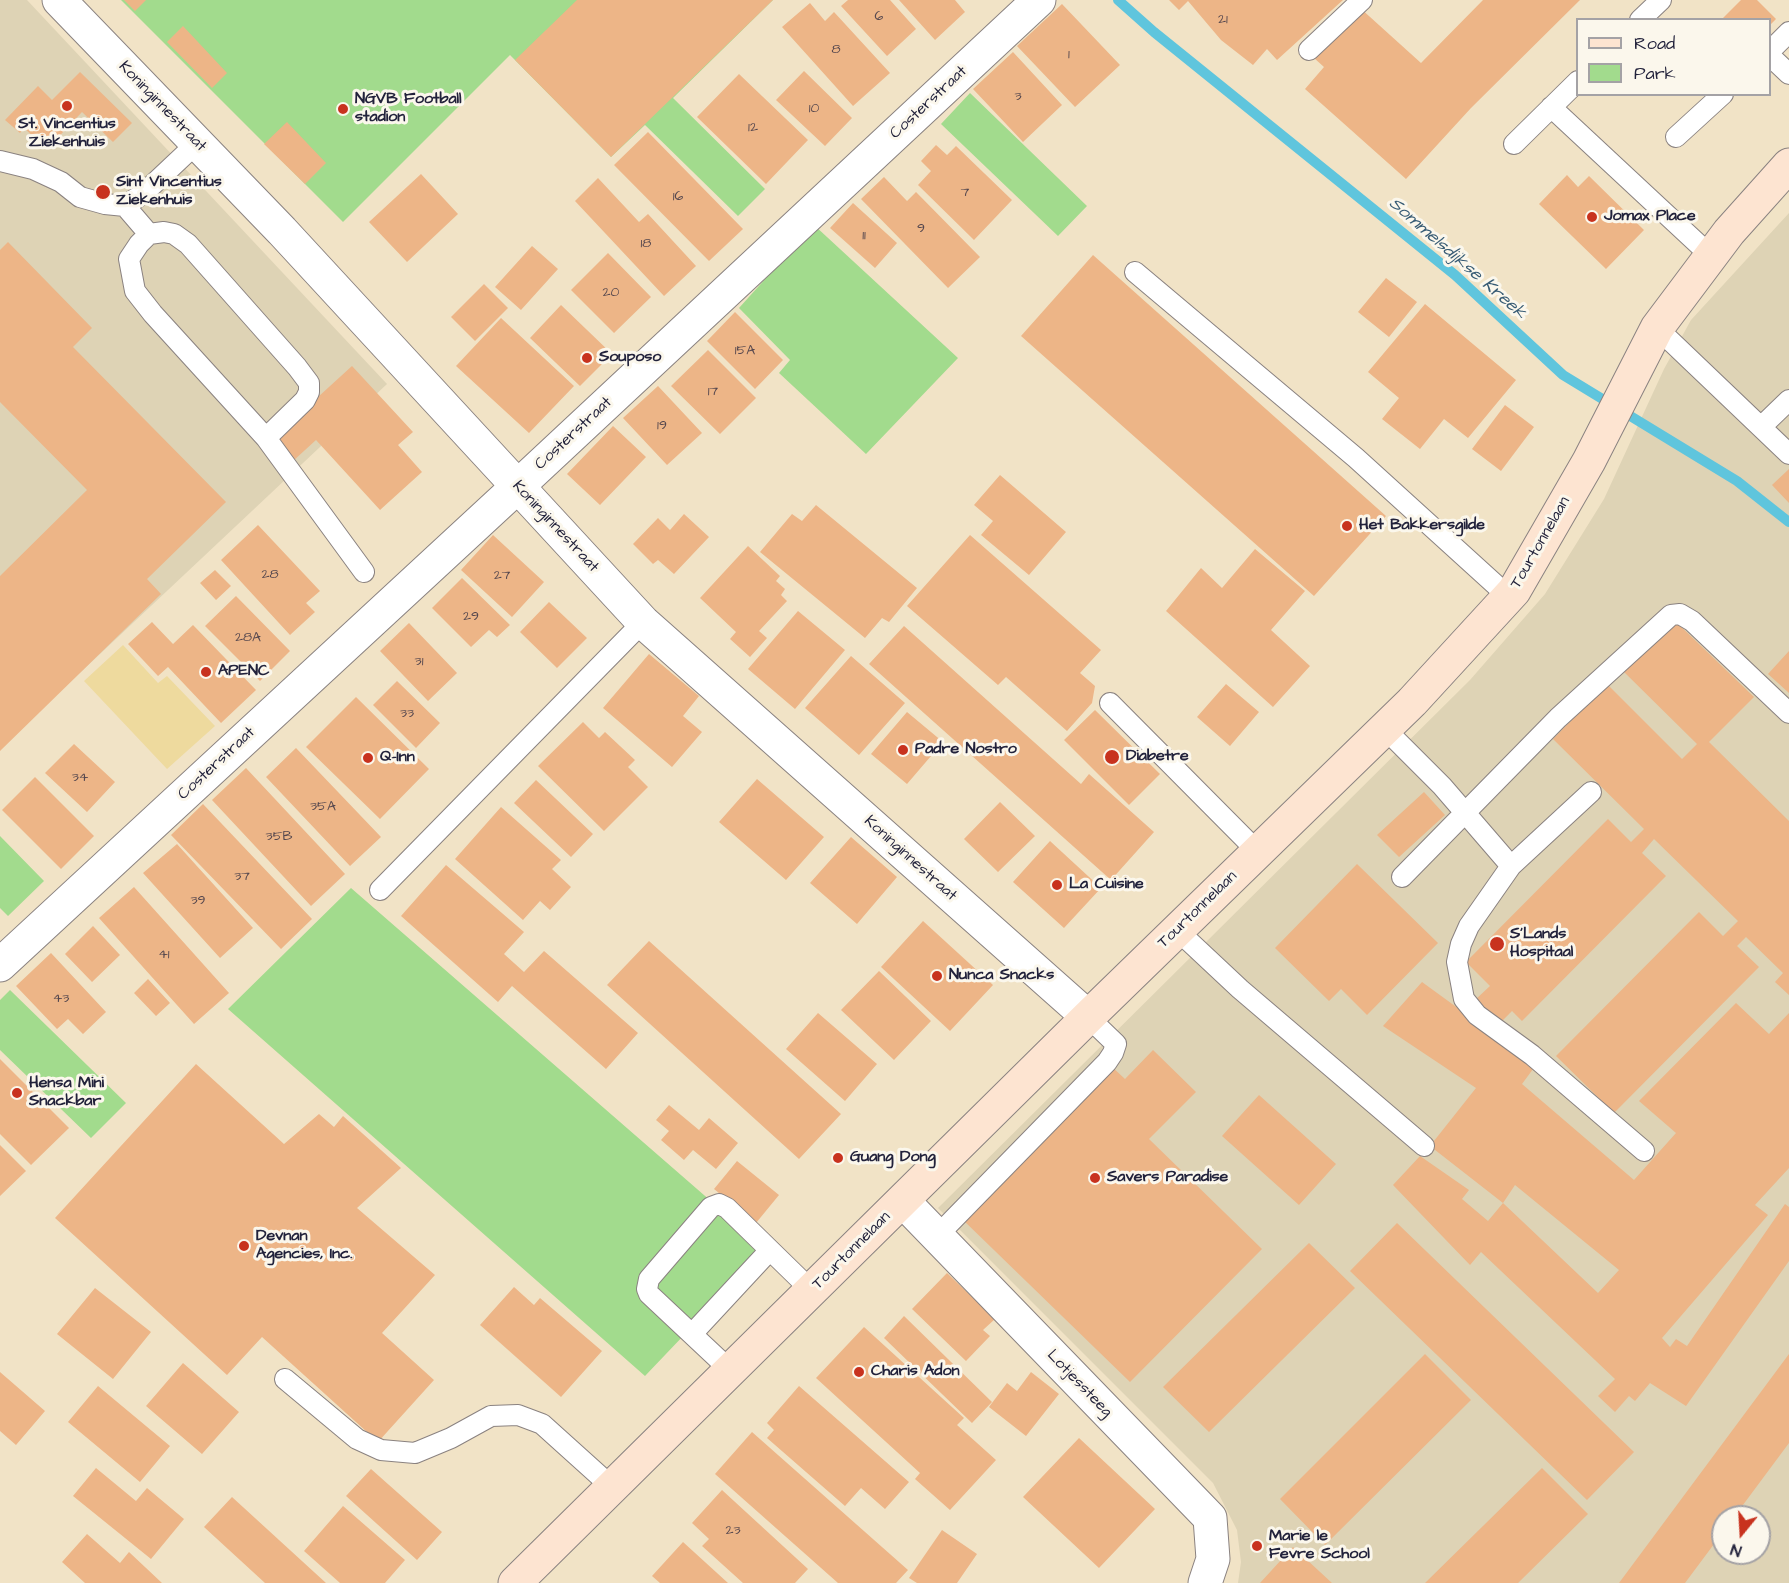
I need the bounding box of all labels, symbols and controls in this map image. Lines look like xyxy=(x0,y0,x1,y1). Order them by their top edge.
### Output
house number: 6 xyxy=(875,9,883,25)
house number: 21 xyxy=(1218,12,1228,28)
legend xyxy=(1576,18,1771,96)
text: Road xyxy=(1634,31,1675,56)
house number: 8 xyxy=(831,42,841,58)
house number: 1 xyxy=(1068,47,1070,63)
street label: Koninginnestraat xyxy=(114,58,210,156)
text: Park xyxy=(1634,61,1676,86)
street label: Costerstraat xyxy=(886,62,972,144)
house number: 3 xyxy=(1014,89,1022,105)
place label: NGVB Football stadion xyxy=(355,90,462,128)
marker: St. Vincentius Ziekenhuis xyxy=(60,99,74,113)
house number: 10 xyxy=(809,101,819,117)
marker: NGVB Football stadion xyxy=(336,102,350,116)
place label: St. Vincentius Ziekenhuis xyxy=(18,115,116,153)
house number: 12 xyxy=(748,120,758,136)
place label: Sint Vincentius Ziekenhuis xyxy=(116,173,222,211)
marker: Sint Vincentius Ziekenhuis xyxy=(94,183,112,201)
house number: 7 xyxy=(961,185,969,201)
house number: 16 xyxy=(673,189,683,205)
water label: Sommelsdijkse Kreek xyxy=(1384,193,1530,325)
place label: Jomax Place xyxy=(1604,207,1696,227)
marker: Jomax Place xyxy=(1585,210,1599,224)
house number: 9 xyxy=(917,221,925,237)
house number: 11 xyxy=(862,228,866,244)
house number: 18 xyxy=(641,236,651,252)
house number: 20 xyxy=(603,285,619,301)
house number: 15A xyxy=(735,343,755,359)
place label: Souposo xyxy=(599,348,661,368)
marker: Souposo xyxy=(580,351,594,365)
house number: 17 xyxy=(708,384,718,400)
street label: Costerstraat xyxy=(531,393,617,475)
house number: 19 xyxy=(657,418,667,434)
street label: Koninginnestraat xyxy=(508,477,602,577)
street label: Tourtonnelaan xyxy=(1507,494,1575,592)
place label: Het Bakkersgilde xyxy=(1359,516,1485,536)
marker: Het Bakkersgilde xyxy=(1340,519,1354,533)
house number: 28 xyxy=(261,567,279,583)
house number: 27 xyxy=(494,568,510,584)
house number: 29 xyxy=(463,609,479,625)
house number: 28A xyxy=(235,630,261,646)
house number: 31 xyxy=(415,654,423,670)
place label: APENC xyxy=(218,662,269,682)
marker: APENC xyxy=(199,665,213,679)
house number: 33 xyxy=(400,706,414,722)
street label: Costerstraat xyxy=(174,723,260,805)
place label: Padre Nostro xyxy=(915,740,1017,760)
marker: Padre Nostro xyxy=(896,743,910,757)
place label: Diabetre xyxy=(1126,747,1189,767)
place label: Q-Inn xyxy=(380,748,415,768)
marker: Diabetre xyxy=(1103,748,1121,766)
marker: Q-Inn xyxy=(361,751,375,765)
house number: 34 xyxy=(72,770,88,786)
house number: 35A xyxy=(310,799,336,815)
street label: Koninginnestraat xyxy=(860,812,960,906)
house number: 35B xyxy=(266,829,292,845)
street label: Tourtonnelaan xyxy=(1154,867,1242,953)
house number: 37 xyxy=(234,869,250,885)
place label: La Cuisine xyxy=(1069,875,1144,895)
marker: La Cuisine xyxy=(1050,878,1064,892)
house number: 39 xyxy=(190,893,206,909)
place label: S'Lands Hospitaal xyxy=(1510,925,1573,963)
marker: S'Lands Hospitaal xyxy=(1488,935,1506,953)
house number: 41 xyxy=(158,947,170,963)
place label: Nunca Snacks xyxy=(949,966,1054,986)
marker: Nunca Snacks xyxy=(930,969,944,983)
house number: 43 xyxy=(53,991,69,1007)
place label: Hensa Mini Snackbar xyxy=(29,1074,104,1112)
marker: Hensa Mini Snackbar xyxy=(10,1086,24,1100)
place label: Guang Dong xyxy=(850,1148,936,1168)
marker: Guang Dong xyxy=(831,1151,845,1165)
place label: Savers Paradise xyxy=(1107,1168,1228,1188)
marker: Savers Paradise xyxy=(1088,1171,1102,1185)
street label: Tourtonnelaan xyxy=(809,1208,895,1294)
place label: Devnan Agencies, Inc. xyxy=(256,1227,352,1265)
marker: Devnan Agencies, Inc. xyxy=(237,1239,251,1253)
street label: Lotjessteeg xyxy=(1042,1346,1116,1422)
place label: Charis Adon xyxy=(871,1362,960,1382)
marker: Charis Adon xyxy=(852,1365,866,1379)
north arrow xyxy=(1711,1505,1771,1565)
house number: 23 xyxy=(725,1523,741,1539)
place label: Marie le Fevre School xyxy=(1269,1527,1370,1565)
text: N xyxy=(1728,1538,1744,1562)
marker: Marie le Fevre School xyxy=(1250,1539,1264,1553)

